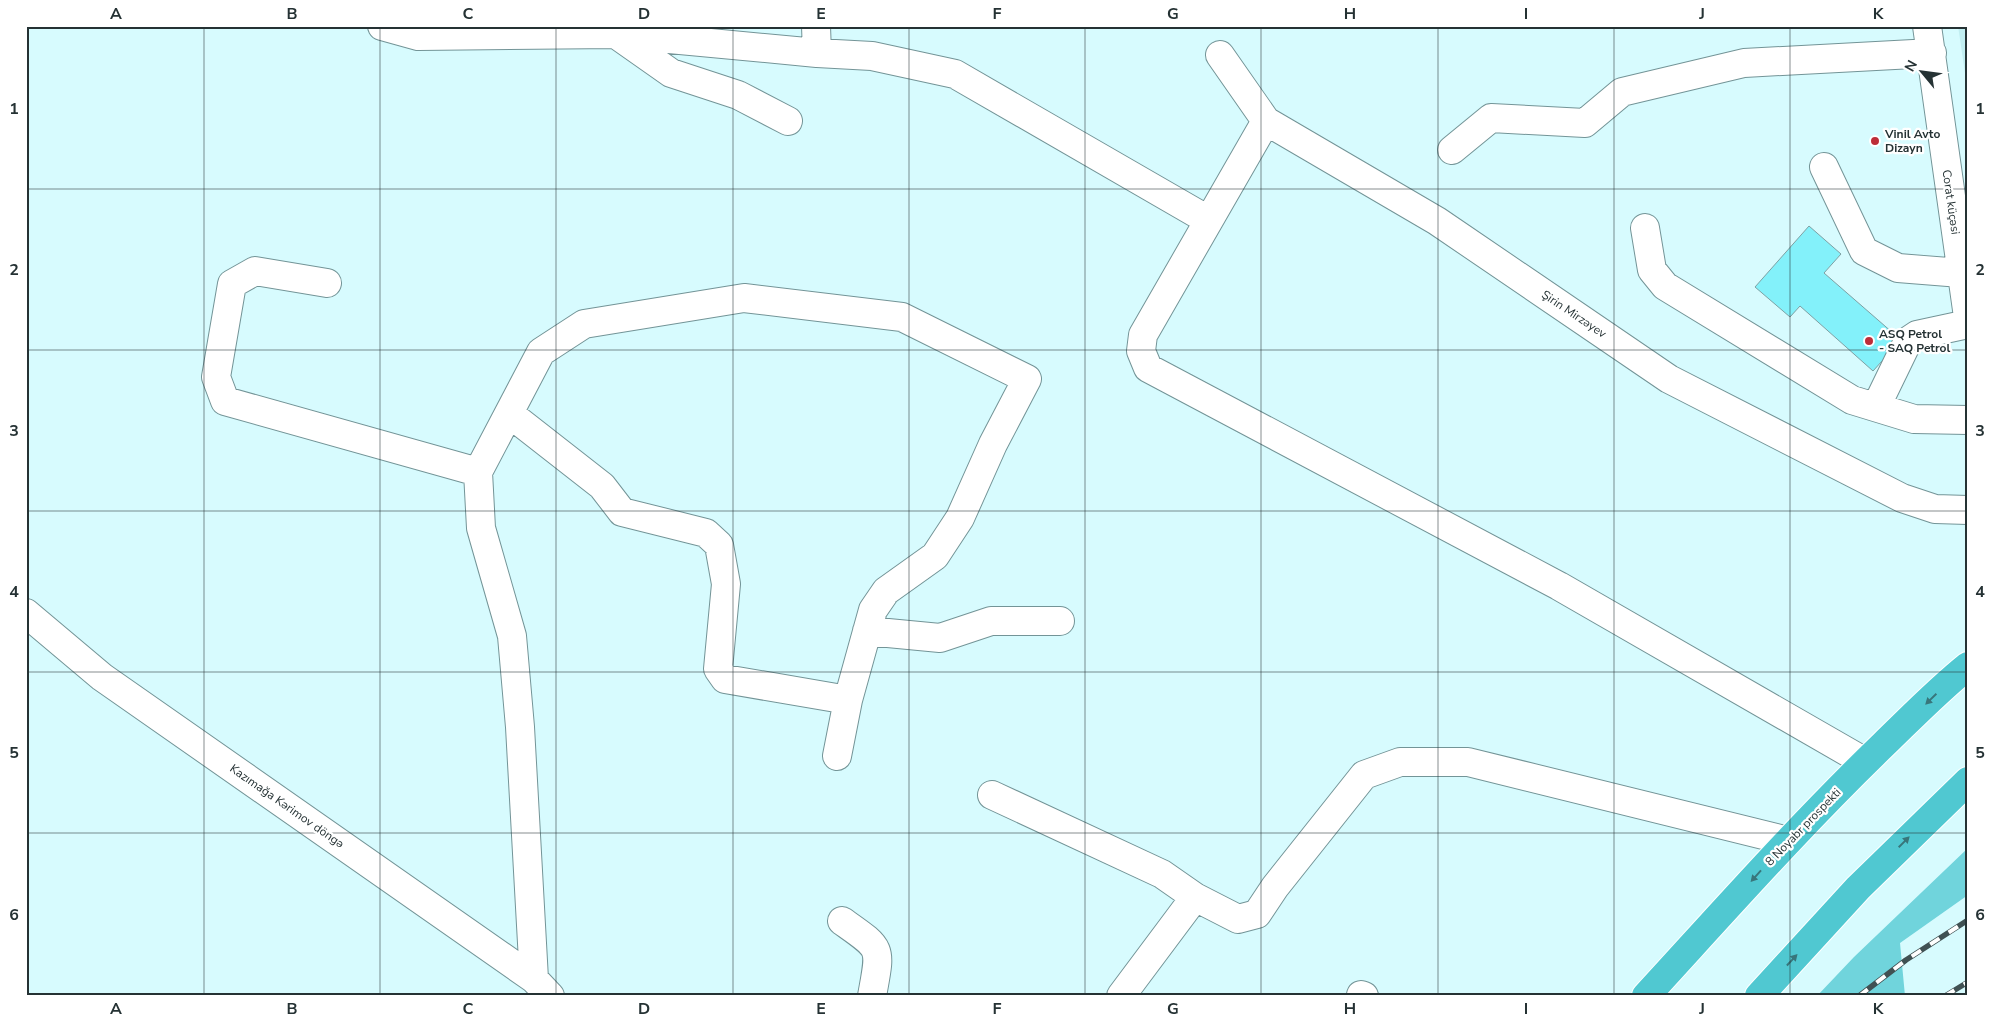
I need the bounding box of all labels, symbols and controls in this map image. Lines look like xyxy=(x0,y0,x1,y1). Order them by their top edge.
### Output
text: A xyxy=(110,3,122,25)
text: B xyxy=(286,3,298,25)
text: C xyxy=(463,3,474,25)
text: D xyxy=(638,3,650,25)
text: E xyxy=(816,3,826,25)
text: F xyxy=(993,3,1002,25)
text: G xyxy=(1167,3,1179,25)
text: H xyxy=(1344,3,1356,25)
text: I xyxy=(1524,3,1528,25)
text: J xyxy=(1698,3,1705,25)
text: K xyxy=(1873,3,1885,25)
north arrow xyxy=(1896,48,1946,98)
text: N xyxy=(1900,57,1922,75)
text: 1 xyxy=(9,98,19,120)
text: 1 xyxy=(1975,98,1985,120)
place label: Vinil Avto Dizayn xyxy=(1884,126,1940,156)
marker: Vinil Avto Dizayn xyxy=(1869,135,1881,147)
street label: Corat küçəsi xyxy=(1939,169,1963,235)
text: 2 xyxy=(9,259,19,281)
text: 2 xyxy=(1975,259,1985,281)
street label: Şirin Mirzəyev xyxy=(1539,286,1610,342)
place label: ASQ Petrol - SAQ Petrol xyxy=(1879,326,1951,356)
marker: ASQ Petrol - SAQ Petrol xyxy=(1863,335,1875,347)
text: 3 xyxy=(9,420,19,442)
text: 3 xyxy=(1975,420,1985,442)
text: 4 xyxy=(9,581,19,603)
text: 4 xyxy=(1975,581,1985,603)
one-way arrow xyxy=(1926,693,1938,705)
text: 5 xyxy=(9,742,19,764)
text: 5 xyxy=(1975,742,1985,764)
street label: Kazımağa Kərimov döngə xyxy=(227,760,347,852)
street label: 8 Noyabr prospekti xyxy=(1762,785,1844,869)
one-way arrow xyxy=(1898,837,1910,849)
one-way arrow xyxy=(1750,870,1761,883)
text: 6 xyxy=(9,904,19,926)
text: 6 xyxy=(1975,904,1985,926)
one-way arrow xyxy=(1786,954,1798,966)
text: A xyxy=(110,998,122,1020)
text: B xyxy=(286,998,298,1020)
text: C xyxy=(463,998,474,1020)
text: D xyxy=(638,998,650,1020)
text: E xyxy=(816,998,826,1020)
text: F xyxy=(993,998,1002,1020)
text: G xyxy=(1167,998,1179,1020)
text: H xyxy=(1344,998,1356,1020)
text: I xyxy=(1524,998,1528,1020)
text: J xyxy=(1698,998,1705,1020)
text: K xyxy=(1873,998,1885,1020)

